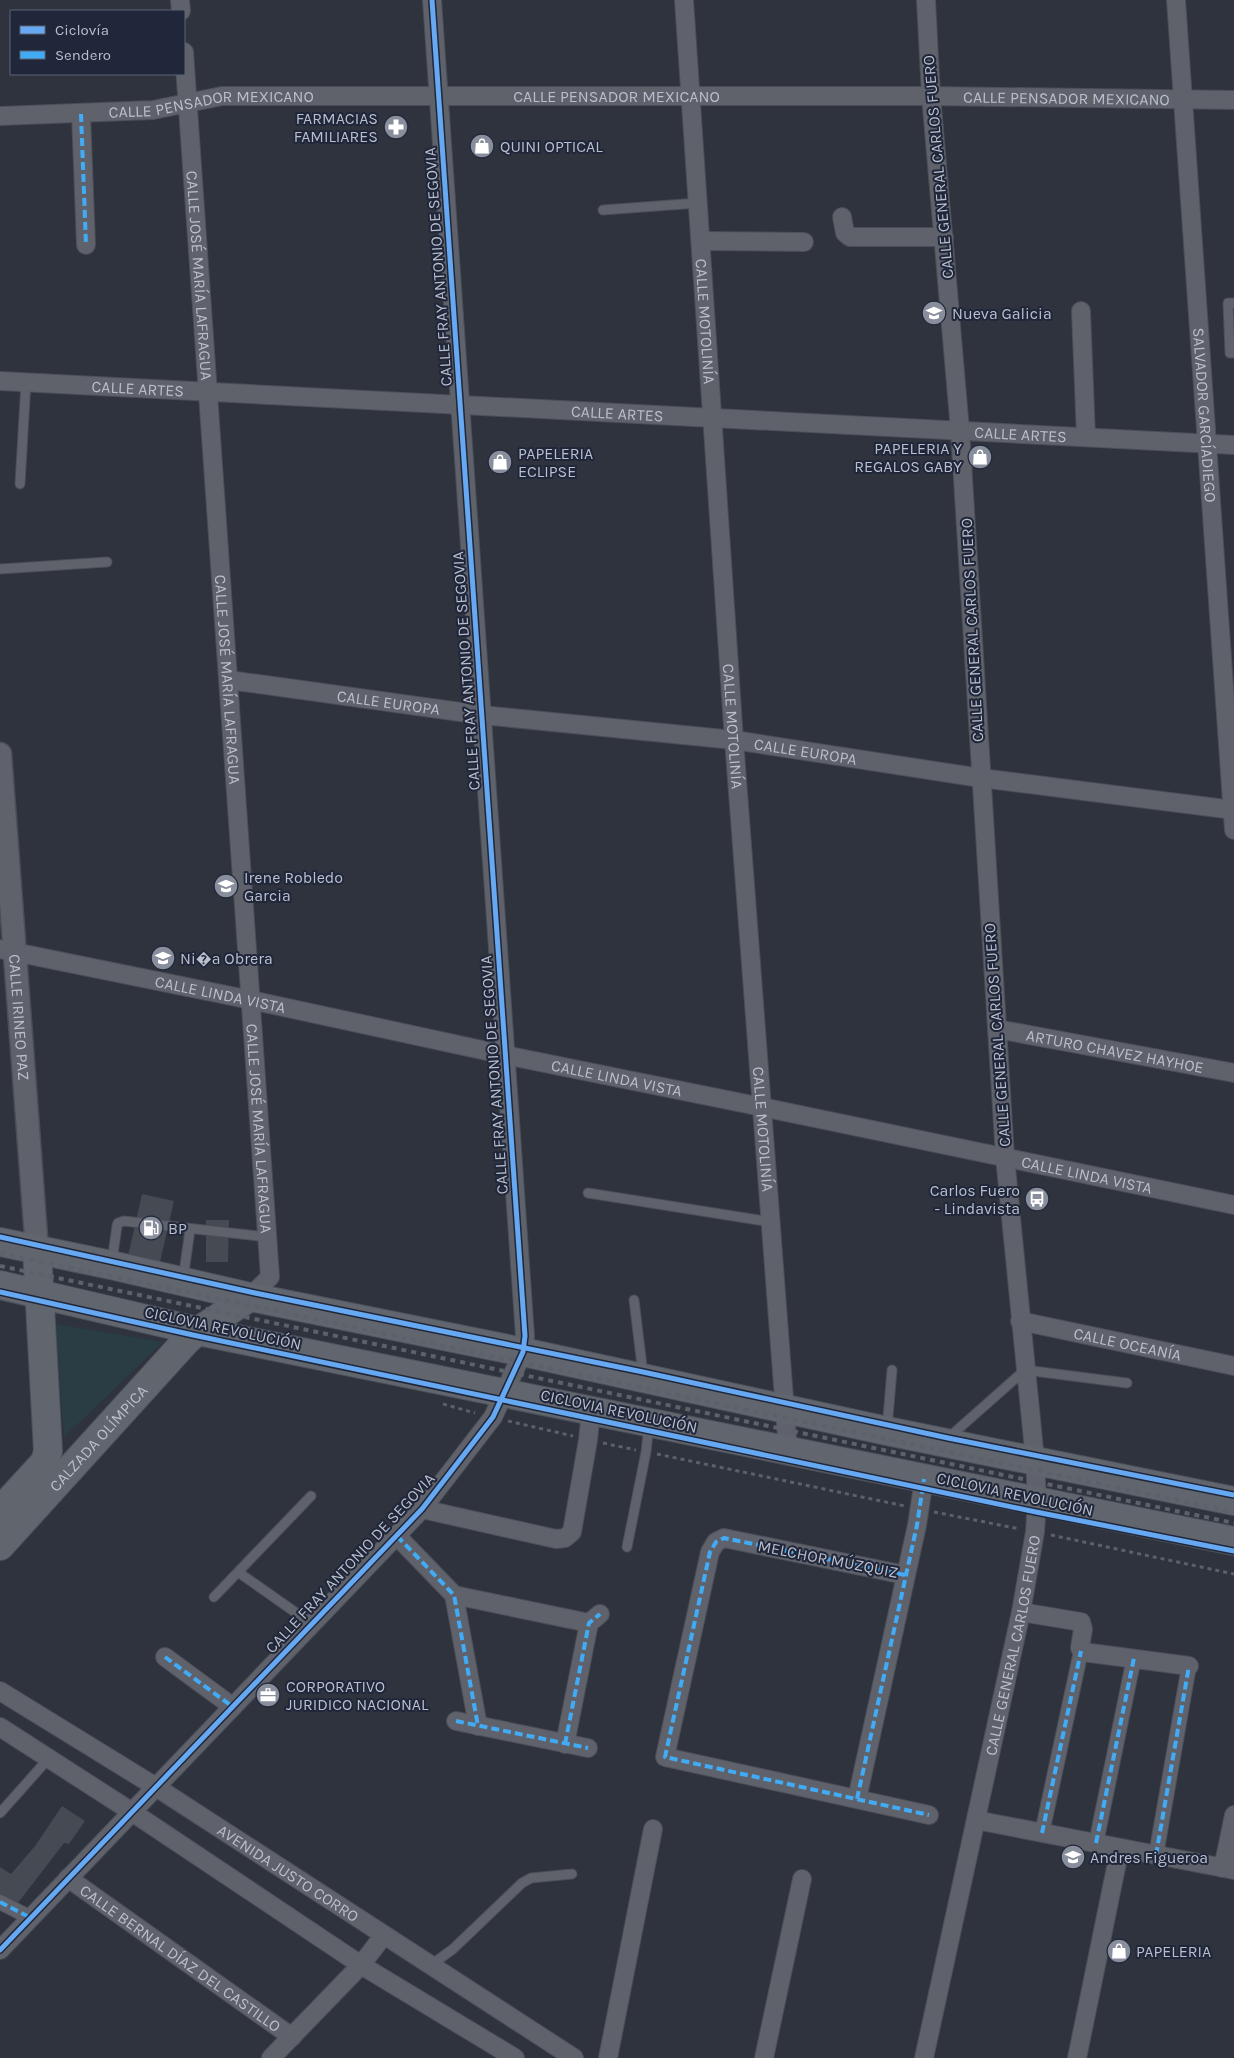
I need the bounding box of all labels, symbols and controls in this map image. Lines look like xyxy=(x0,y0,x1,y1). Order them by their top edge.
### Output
legend xyxy=(10,10,185,75)
text: Ciclovía xyxy=(55,21,109,39)
text: Sendero xyxy=(55,46,111,64)
street label: CALLE GENERAL CARLOS FUERO xyxy=(919,54,957,280)
street label: CALLE PENSADOR MEXICANO xyxy=(108,87,314,121)
street label: CALLE PENSADOR MEXICANO xyxy=(513,87,720,106)
street label: CALLE PENSADOR MEXICANO xyxy=(963,87,1170,109)
place label: FARMACIAS FAMILIARES xyxy=(294,109,378,146)
pharmacy icon: FARMACIAS FAMILIARES xyxy=(383,114,409,140)
shop icon: QUINI OPTICAL xyxy=(469,133,495,159)
place label: QUINI OPTICAL xyxy=(500,137,603,156)
street label: CALLE FRAY ANTONIO DE SEGOVIA xyxy=(420,147,456,387)
street label: CALLE JOSÉ MARÍA LAFRAGUA xyxy=(183,170,217,381)
street label: CALLE MOTOLINÍA xyxy=(692,258,719,385)
school or university icon: Nueva Galicia xyxy=(921,300,947,326)
place label: Nueva Galicia xyxy=(952,304,1052,323)
street label: SALVADOR GARCÍADIEGO xyxy=(1189,327,1221,503)
street label: CALLE ARTES xyxy=(91,376,184,400)
street label: CALLE ARTES xyxy=(570,401,664,425)
street label: CALLE ARTES xyxy=(974,422,1067,446)
place label: PAPELERIA Y REGALOS GABY xyxy=(854,439,962,476)
place label: PAPELERIA ECLIPSE xyxy=(518,444,593,481)
shop icon: PAPELERIA Y REGALOS GABY xyxy=(967,444,993,470)
shop icon: PAPELERIA ECLIPSE xyxy=(487,449,513,475)
street label: CALLE GENERAL CARLOS FUERO xyxy=(957,518,987,742)
street label: CALLE FRAY ANTONIO DE SEGOVIA xyxy=(448,551,484,791)
street label: CALLE JOSÉ MARÍA LAFRAGUA xyxy=(211,574,245,785)
street label: CALLE MOTOLINÍA xyxy=(719,663,747,790)
street label: CALLE EUROPA xyxy=(336,686,441,719)
street label: CALLE EUROPA xyxy=(753,734,858,768)
place label: Irene Robledo Garcia xyxy=(244,868,343,905)
school or university icon: Irene Robledo Garcia xyxy=(213,873,239,899)
street label: CALLE GENERAL CARLOS FUERO xyxy=(980,922,1014,1148)
school or university icon: Ni�a Obrera xyxy=(150,945,176,971)
place label: Ni�a Obrera xyxy=(180,949,273,968)
street label: CALLE IRINEO PAZ xyxy=(5,953,34,1081)
street label: CALLE FRAY ANTONIO DE SEGOVIA xyxy=(476,955,512,1195)
street label: CALLE LINDA VISTA xyxy=(153,971,288,1017)
street label: CALLE JOSÉ MARÍA LAFRAGUA xyxy=(243,1023,276,1234)
street label: ARTURO CHAVEZ HAYHOE xyxy=(1025,1025,1205,1077)
street label: CALLE LINDA VISTA xyxy=(550,1055,684,1100)
street label: CALLE MOTOLINÍA xyxy=(749,1066,778,1193)
street label: CALLE LINDA VISTA xyxy=(1020,1152,1154,1197)
place label: Carlos Fuero - Lindavista xyxy=(930,1181,1020,1218)
bus stop icon: Carlos Fuero - Lindavista xyxy=(1024,1186,1050,1212)
fuel station icon: BP xyxy=(138,1215,164,1241)
place label: BP xyxy=(168,1219,187,1238)
street label: CICLOVIA REVOLUCIÓN xyxy=(143,1302,303,1354)
street label: CALLE OCEANÍA xyxy=(1072,1323,1183,1364)
street label: CALZADA OLÍMPICA xyxy=(45,1381,151,1495)
street label: CICLOVIA REVOLUCIÓN xyxy=(539,1385,699,1437)
street label: CICLOVIA REVOLUCIÓN xyxy=(935,1468,1095,1520)
street label: CALLE FRAY ANTONIO DE SEGOVIA xyxy=(261,1469,439,1657)
street label: CALLE GENERAL CARLOS FUERO xyxy=(981,1534,1044,1757)
street label: MELCHOR MÚZQUIZ xyxy=(756,1536,900,1582)
place label: CORPORATIVO JURIDICO NACIONAL xyxy=(286,1677,429,1714)
office icon: CORPORATIVO JURIDICO NACIONAL xyxy=(255,1682,281,1708)
street label: AVENIDA JUSTO CORRO xyxy=(214,1820,363,1926)
school or university icon: Andres Figueroa xyxy=(1060,1844,1086,1870)
place label: Andres Figueroa xyxy=(1090,1848,1208,1867)
street label: CALLE BERNAL DÍAZ DEL CASTILLO xyxy=(76,1880,285,2036)
shop icon: PAPELERIA xyxy=(1106,1938,1132,1964)
place label: PAPELERIA xyxy=(1136,1942,1211,1961)

